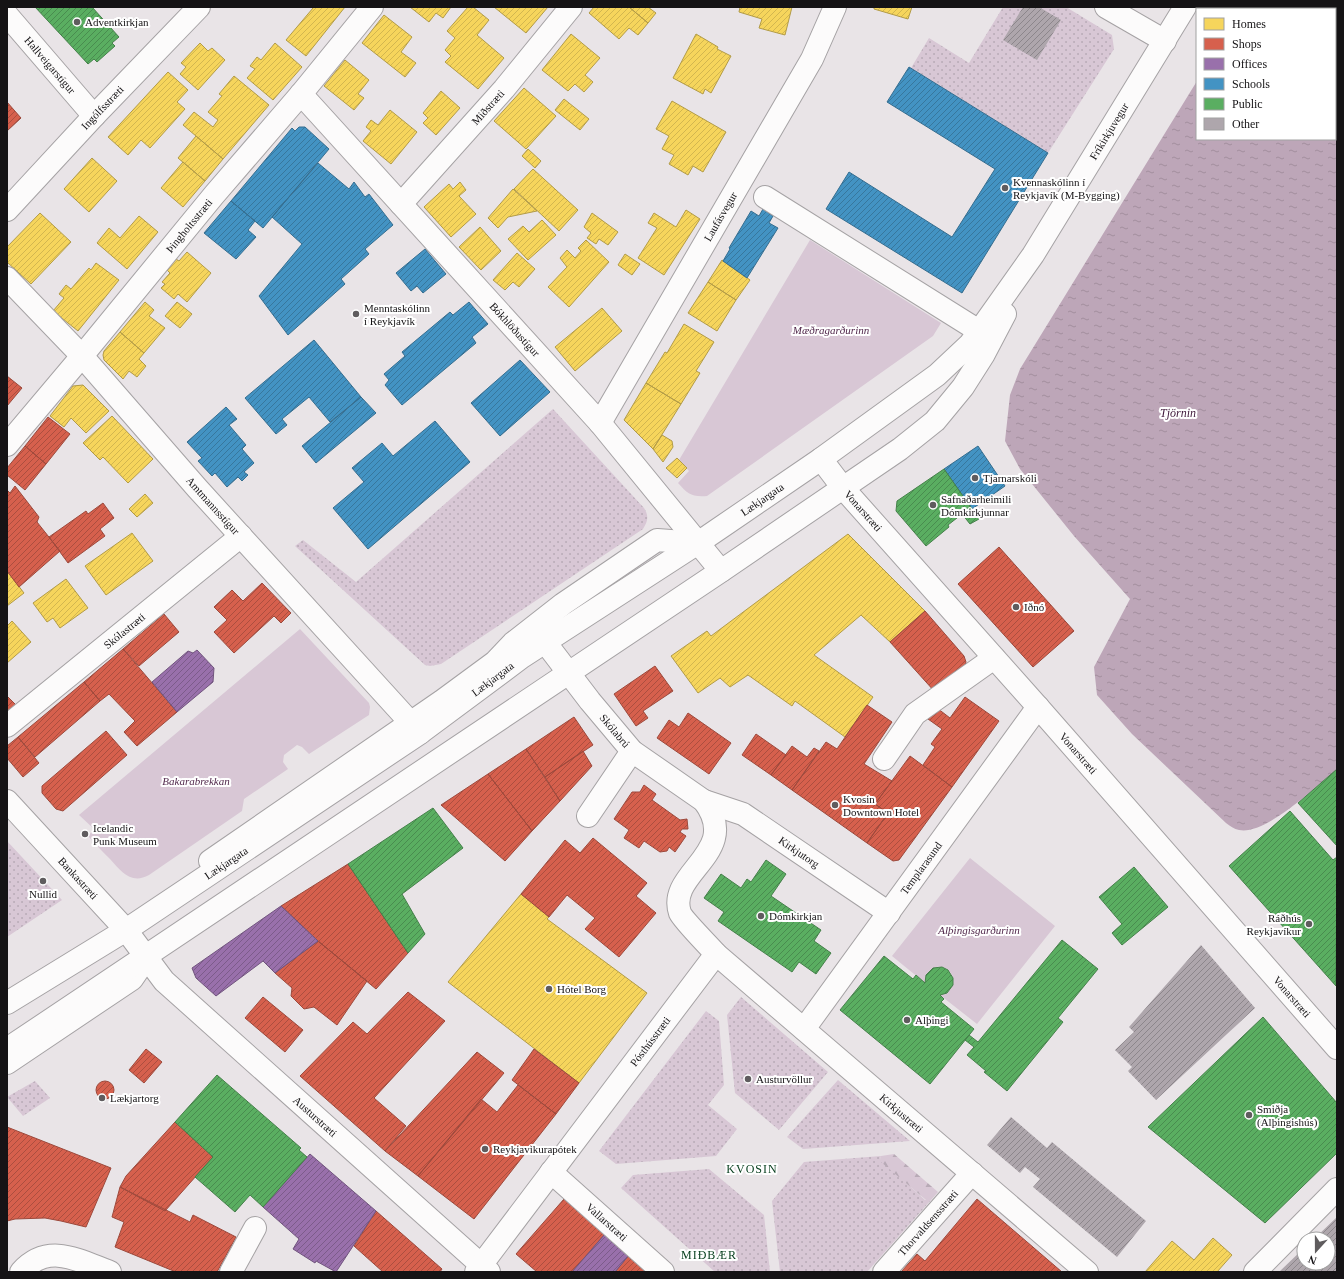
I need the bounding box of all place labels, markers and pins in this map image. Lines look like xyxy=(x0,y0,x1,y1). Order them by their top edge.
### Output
place label: Adventkirkjan xyxy=(85,16,149,28)
marker: Adventkirkjan xyxy=(72,17,82,27)
place label: Kvennaskólinn í Reykjavík (M-Bygging) xyxy=(1013,176,1120,202)
marker: Kvennaskólinn í Reykjavík (M-Bygging) xyxy=(1000,183,1010,193)
place label: Menntaskólinn í Reykjavík xyxy=(364,302,430,327)
marker: Menntaskólinn í Reykjavík xyxy=(351,309,361,319)
place label: Tjarnarskóli xyxy=(983,472,1037,484)
marker: Tjarnarskóli xyxy=(970,473,980,483)
place label: Safnaðarheimili Dómkirkjunnar xyxy=(941,493,1011,518)
marker: Safnaðarheimili Dómkirkjunnar xyxy=(928,500,938,510)
place label: Iðnó xyxy=(1024,601,1045,613)
marker: Iðnó xyxy=(1011,602,1021,612)
place label: Kvosin Downtown Hotel xyxy=(843,793,919,818)
marker: Kvosin Downtown Hotel xyxy=(830,800,840,810)
place label: Icelandic Punk Museum xyxy=(93,822,157,847)
marker: Icelandic Punk Museum xyxy=(80,829,90,839)
marker: Nullid xyxy=(38,876,48,886)
place label: Nullid xyxy=(29,888,58,900)
place label: Dómkirkjan xyxy=(769,910,823,922)
marker: Dómkirkjan xyxy=(756,911,766,921)
place label: Ráðhús Reykjavíkur xyxy=(1247,912,1301,937)
marker: Ráðhús Reykjavíkur xyxy=(1304,919,1314,929)
place label: Hótel Borg xyxy=(557,983,606,995)
marker: Hótel Borg xyxy=(544,984,554,994)
place label: Alþingi xyxy=(915,1014,949,1026)
marker: Alþingi xyxy=(902,1015,912,1025)
place label: Austurvöllur xyxy=(756,1073,813,1085)
marker: Austurvöllur xyxy=(743,1074,753,1084)
place label: Lækjartorg xyxy=(110,1092,159,1104)
marker: Lækjartorg xyxy=(97,1093,107,1103)
place label: Smiðja (Alþingishús) xyxy=(1257,1103,1318,1129)
marker: Smiðja (Alþingishús) xyxy=(1244,1110,1254,1120)
place label: Reykjavikurapótek xyxy=(493,1143,577,1155)
marker: Reykjavikurapótek xyxy=(480,1144,490,1154)

